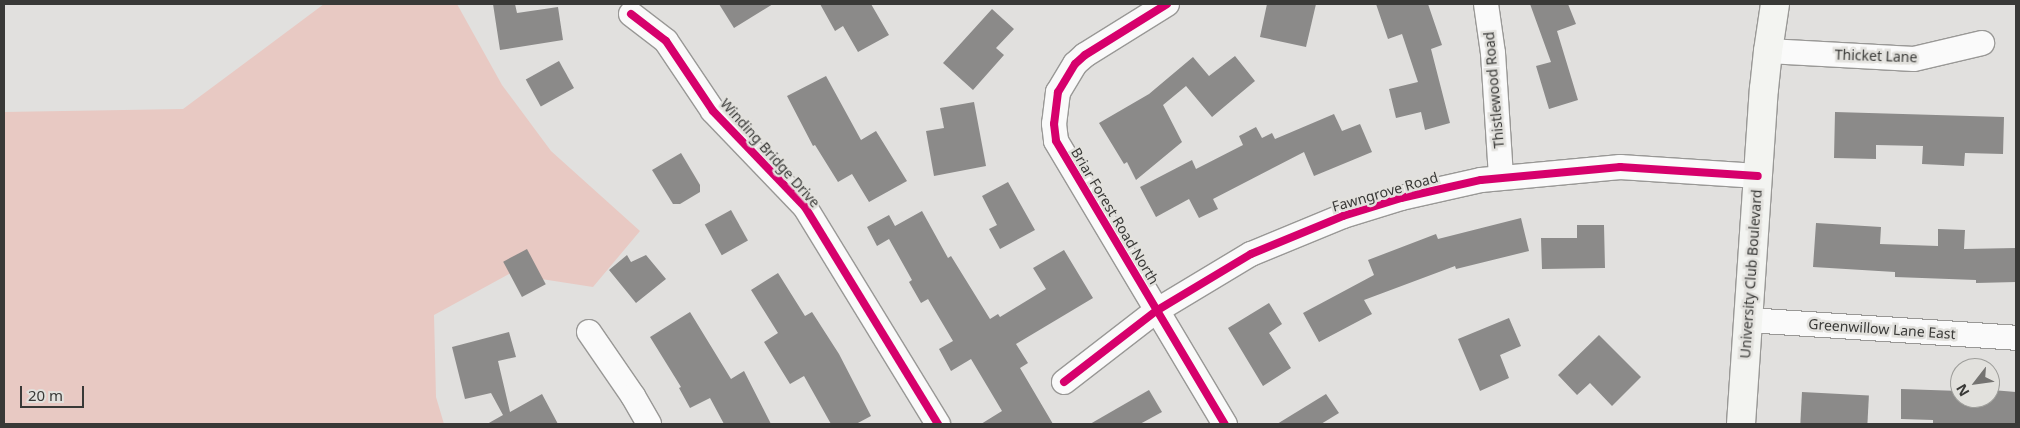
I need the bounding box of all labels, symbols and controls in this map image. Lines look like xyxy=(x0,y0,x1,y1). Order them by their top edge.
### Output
street label: Thistlewood Road xyxy=(1481,31,1507,149)
street label: Thicket Lane xyxy=(1834,46,1918,66)
street label: Winding Bridge Drive xyxy=(717,95,823,211)
street label: Briar Forest Road North xyxy=(1068,145,1162,287)
street label: Fawngrove Road xyxy=(1330,169,1440,215)
street label: University Club Boulevard xyxy=(1737,189,1765,359)
street label: Greenwillow Lane East xyxy=(1808,315,1956,343)
north arrow xyxy=(1950,358,2000,408)
scale bar xyxy=(22,376,86,408)
text: N xyxy=(1951,381,1974,400)
text: 20 m xyxy=(28,385,63,405)

